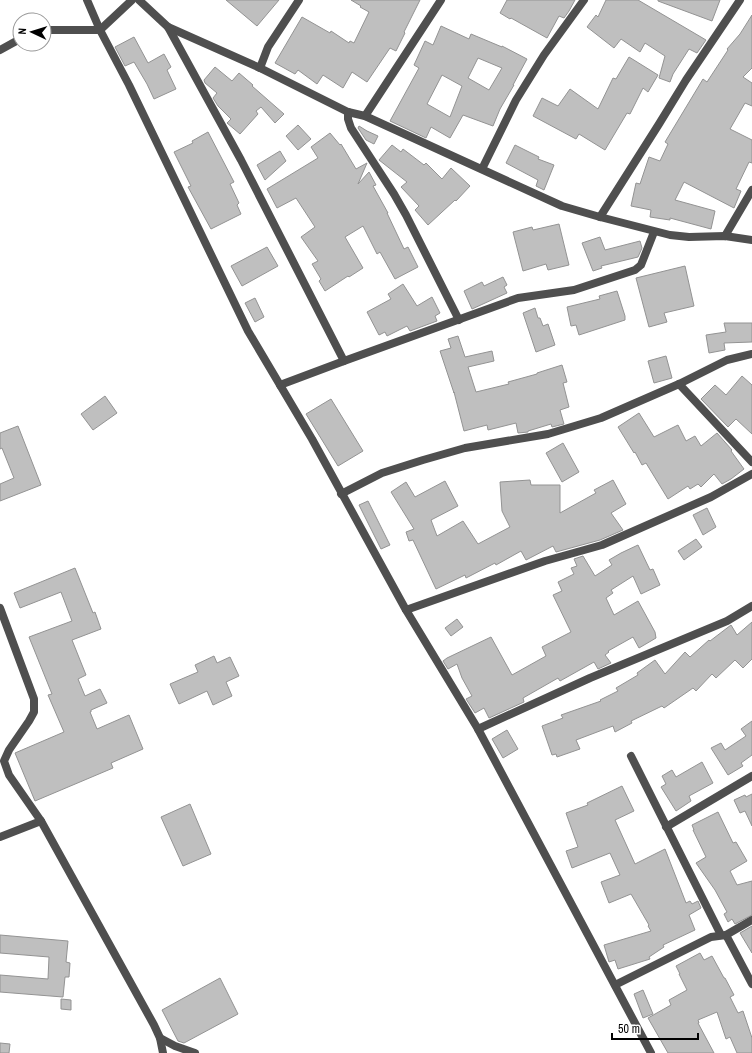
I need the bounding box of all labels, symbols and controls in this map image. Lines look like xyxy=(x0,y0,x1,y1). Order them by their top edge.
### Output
north arrow xyxy=(12,12,52,52)
text: N xyxy=(15,28,29,35)
scale bar xyxy=(612,1015,698,1041)
text: 50 m xyxy=(618,1021,640,1037)

